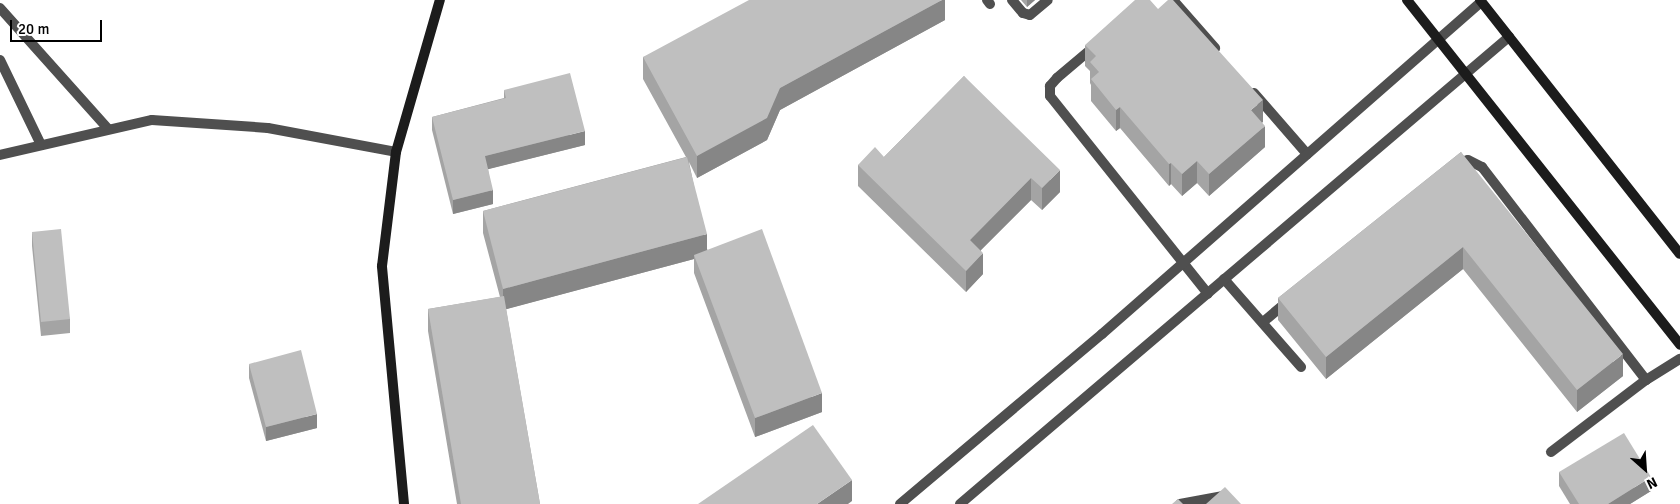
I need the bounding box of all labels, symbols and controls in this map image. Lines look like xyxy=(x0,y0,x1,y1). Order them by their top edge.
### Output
scale bar xyxy=(12,10,105,42)
text: 20 m xyxy=(18,20,49,38)
north arrow xyxy=(1620,444,1670,494)
text: N xyxy=(1644,473,1660,493)

